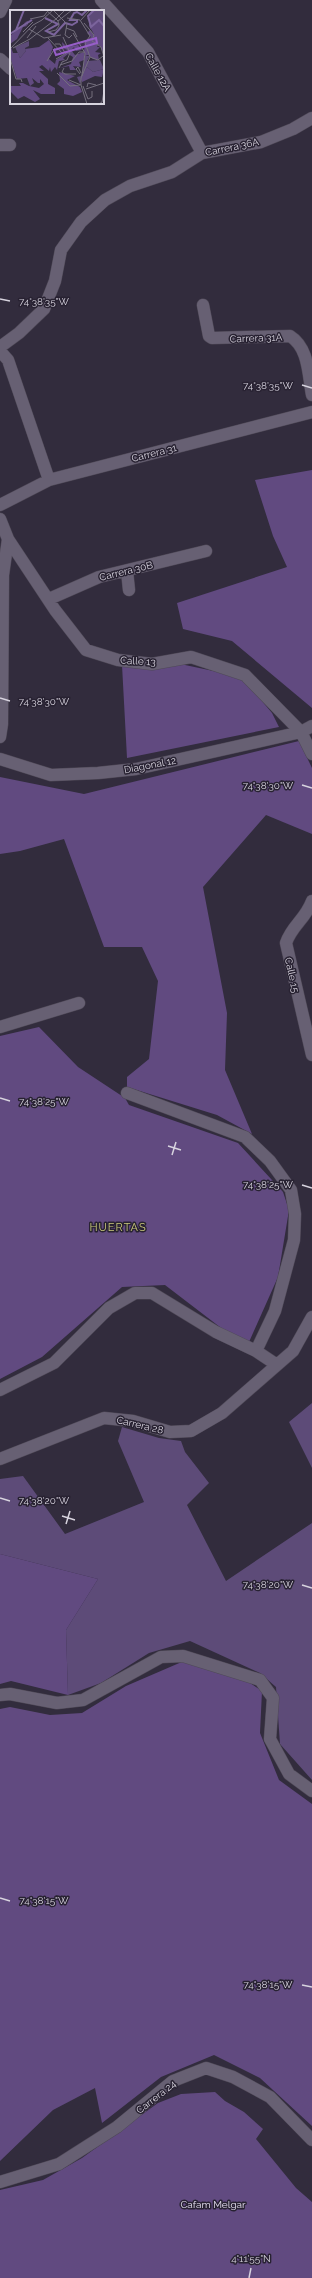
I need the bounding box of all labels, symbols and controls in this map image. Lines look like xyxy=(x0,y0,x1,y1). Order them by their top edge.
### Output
inset map xyxy=(10,10,104,104)
street label: Calle 12A xyxy=(143,51,173,93)
street label: Carrera 36A xyxy=(204,136,260,158)
text: 74°38'35"W xyxy=(19,296,70,307)
street label: Carrera 31A xyxy=(229,332,283,344)
text: 74°38'35"W xyxy=(243,380,294,391)
street label: Carrera 31 xyxy=(130,442,178,464)
street label: Carrera 30B xyxy=(98,559,154,583)
street label: Calle 13 xyxy=(120,655,156,667)
text: 74°38'30"W xyxy=(19,696,70,707)
street label: Diagonal 12 xyxy=(123,755,177,775)
text: 74°38'30"W xyxy=(243,780,294,791)
street label: Calle 15 xyxy=(283,956,301,994)
text: 74°38'25"W xyxy=(19,1096,69,1107)
text: 74°38'25"W xyxy=(243,1179,293,1190)
district label: HUERTAS xyxy=(89,1221,147,1234)
street label: Carrera 28 xyxy=(116,1414,165,1436)
text: 74°38'20"W xyxy=(19,1495,70,1506)
text: 74°38'20"W xyxy=(243,1579,294,1590)
text: 74°38'15"W xyxy=(20,1895,69,1906)
text: 74°38'15"W xyxy=(244,1979,293,1990)
street label: Carrera 24 xyxy=(134,2078,178,2116)
park label: Cafam Melgar xyxy=(180,2199,246,2210)
text: 4°11'55"N xyxy=(231,2253,271,2264)

